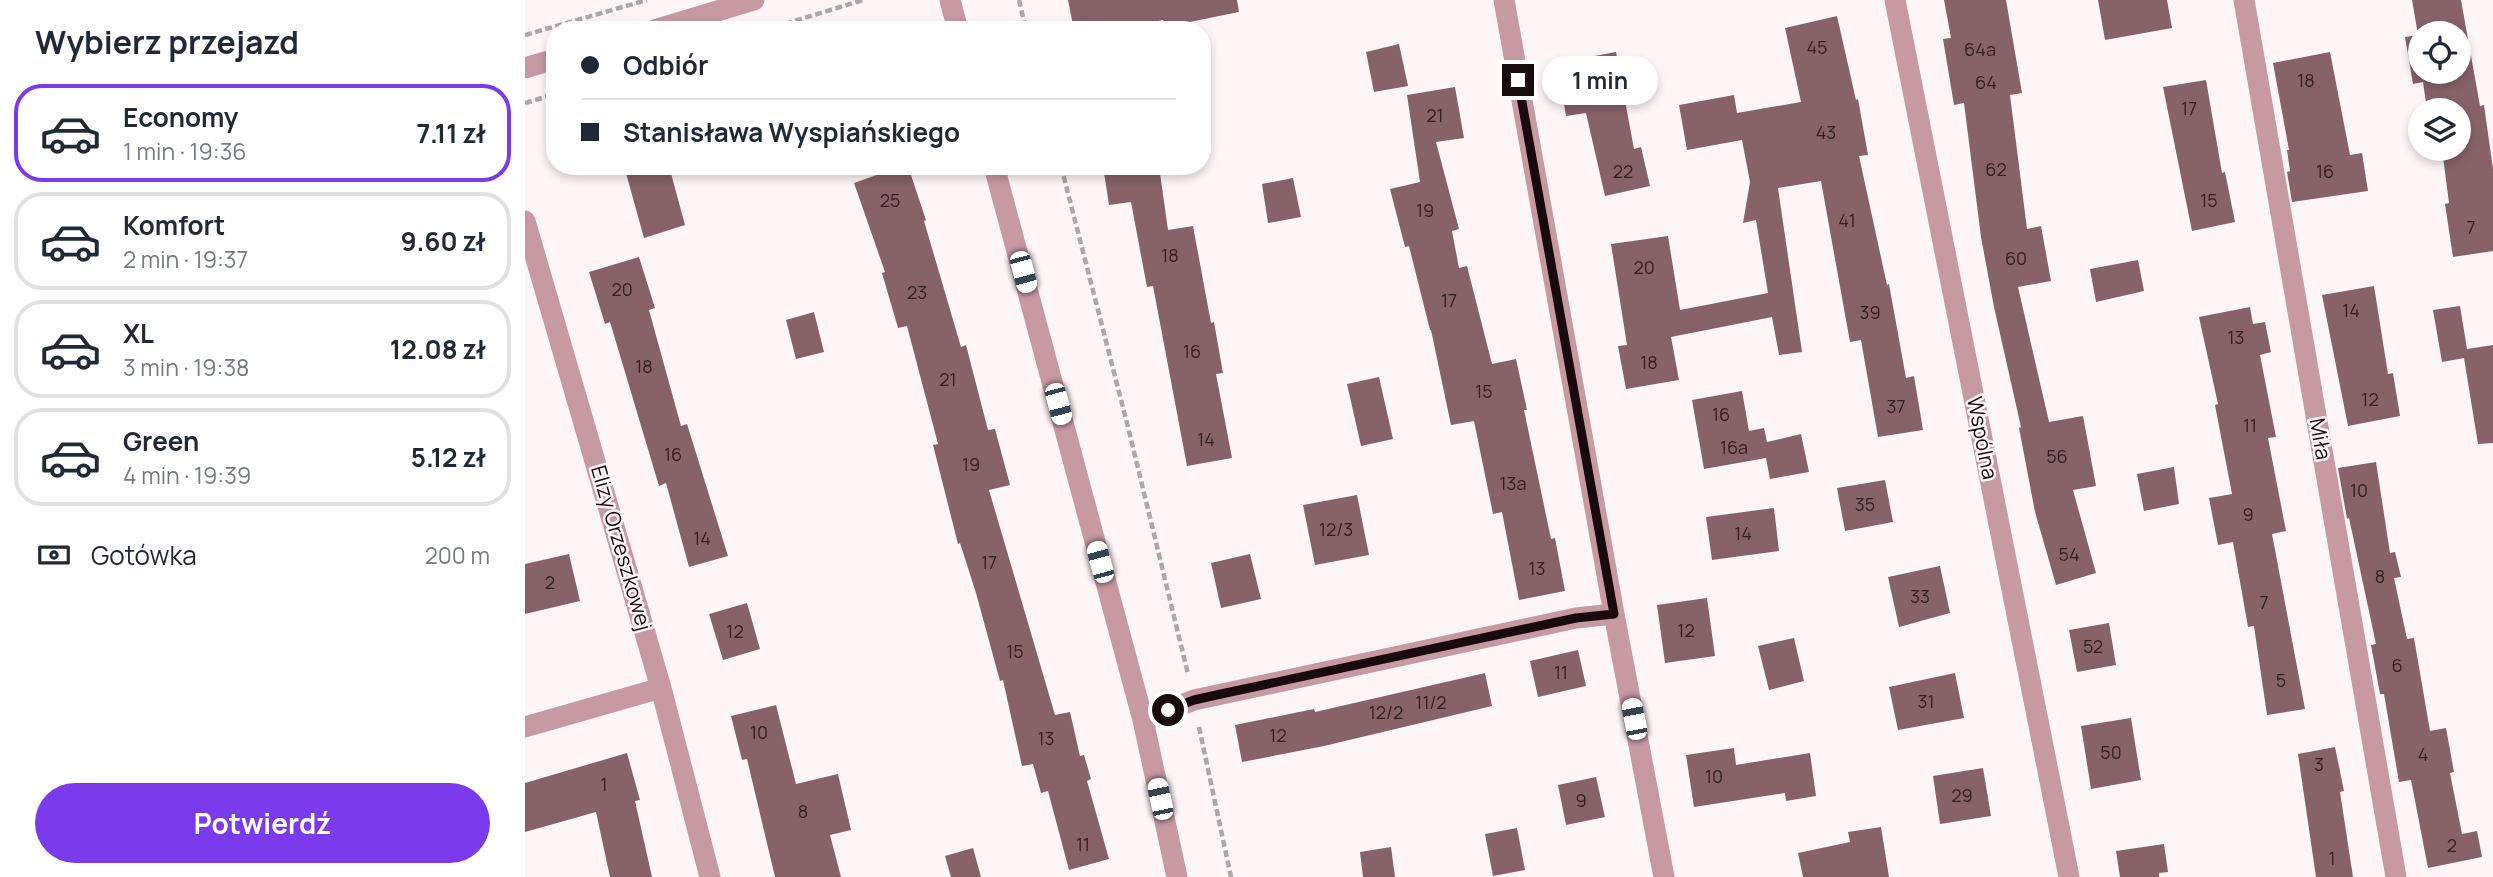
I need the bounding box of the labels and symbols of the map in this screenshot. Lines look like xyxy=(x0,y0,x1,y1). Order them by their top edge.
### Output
house number: 45 xyxy=(1806,35,1828,59)
house number: 64a xyxy=(1964,37,1996,61)
callout: 1 min xyxy=(1543,56,1658,104)
route end xyxy=(1502,64,1534,96)
house number: 18 xyxy=(2297,68,2315,92)
house number: 64 xyxy=(1975,70,1997,94)
house number: 17 xyxy=(2181,96,2197,120)
house number: 21 xyxy=(1426,103,1444,127)
house number: 43 xyxy=(1816,120,1836,144)
house number: 62 xyxy=(1985,157,2007,181)
house number: 22 xyxy=(1613,159,1633,183)
house number: 16 xyxy=(2316,159,2334,183)
house number: 25 xyxy=(880,188,900,212)
house number: 15 xyxy=(2200,188,2218,212)
house number: 19 xyxy=(1416,198,1434,222)
house number: 41 xyxy=(1838,208,1856,232)
house number: 7 xyxy=(2466,215,2476,239)
house number: 18 xyxy=(1161,243,1179,267)
house number: 60 xyxy=(2005,246,2027,270)
car xyxy=(1008,249,1039,295)
house number: 20 xyxy=(1633,255,1655,279)
house number: 20 xyxy=(611,277,633,301)
house number: 23 xyxy=(907,280,927,304)
house number: 17 xyxy=(1441,288,1457,312)
house number: 14 xyxy=(2342,298,2360,322)
house number: 39 xyxy=(1859,300,1881,324)
house number: 13 xyxy=(2228,325,2244,349)
house number: 16 xyxy=(1183,339,1201,363)
house number: 18 xyxy=(1640,350,1658,374)
house number: 18 xyxy=(635,354,653,378)
house number: 21 xyxy=(939,367,957,391)
house number: 15 xyxy=(1475,379,1493,403)
car xyxy=(1043,381,1074,427)
house number: 12 xyxy=(2361,387,2379,411)
house number: 37 xyxy=(1887,394,1906,418)
street label: Wspólna xyxy=(1961,394,2005,482)
house number: 16 xyxy=(1712,402,1730,426)
house number: 11 xyxy=(2243,413,2257,437)
street label: Miła xyxy=(2304,416,2338,462)
house number: 14 xyxy=(1197,427,1215,451)
house number: 16a xyxy=(1720,435,1748,459)
house number: 16 xyxy=(664,442,682,466)
house number: 56 xyxy=(2046,444,2068,468)
house number: 19 xyxy=(962,452,980,476)
street label: Elizy Orzeszkowej xyxy=(585,462,659,634)
house number: 13a xyxy=(1500,471,1526,495)
house number: 10 xyxy=(2350,478,2368,502)
house number: 35 xyxy=(1855,492,1875,516)
house number: 9 xyxy=(2242,502,2254,526)
house number: 12/3 xyxy=(1319,517,1353,541)
house number: 14 xyxy=(1734,521,1752,545)
house number: 14 xyxy=(693,526,711,550)
car xyxy=(1085,539,1116,585)
house number: 54 xyxy=(2058,542,2080,566)
house number: 17 xyxy=(981,550,997,574)
house number: 13 xyxy=(1529,556,1545,580)
house number: 8 xyxy=(2375,564,2385,588)
house number: 2 xyxy=(545,570,555,594)
house number: 33 xyxy=(1910,584,1930,608)
house number: 7 xyxy=(2259,590,2269,614)
house number: 12 xyxy=(1677,618,1695,642)
house number: 12 xyxy=(726,619,744,643)
house number: 52 xyxy=(2083,634,2103,658)
house number: 15 xyxy=(1006,639,1024,663)
house number: 6 xyxy=(2391,653,2403,677)
house number: 11 xyxy=(1554,660,1568,684)
house number: 5 xyxy=(2276,668,2286,692)
house number: 31 xyxy=(1918,689,1934,713)
house number: 11/2 xyxy=(1415,690,1447,714)
route start xyxy=(1152,694,1184,726)
car xyxy=(1620,696,1649,742)
house number: 12/2 xyxy=(1369,700,1403,724)
house number: 10 xyxy=(750,720,768,744)
house number: 12 xyxy=(1269,723,1287,747)
house number: 13 xyxy=(1038,726,1054,750)
house number: 50 xyxy=(2100,740,2122,764)
house number: 4 xyxy=(2418,742,2428,766)
house number: 3 xyxy=(2314,752,2324,776)
house number: 10 xyxy=(1705,764,1723,788)
house number: 1 xyxy=(600,772,608,796)
car xyxy=(1146,776,1175,822)
house number: 29 xyxy=(1951,783,1973,807)
house number: 9 xyxy=(1575,788,1587,812)
house number: 8 xyxy=(798,799,808,823)
house number: 11 xyxy=(1076,832,1090,856)
house number: 2 xyxy=(2447,833,2457,857)
house number: 1 xyxy=(2328,846,2336,870)

